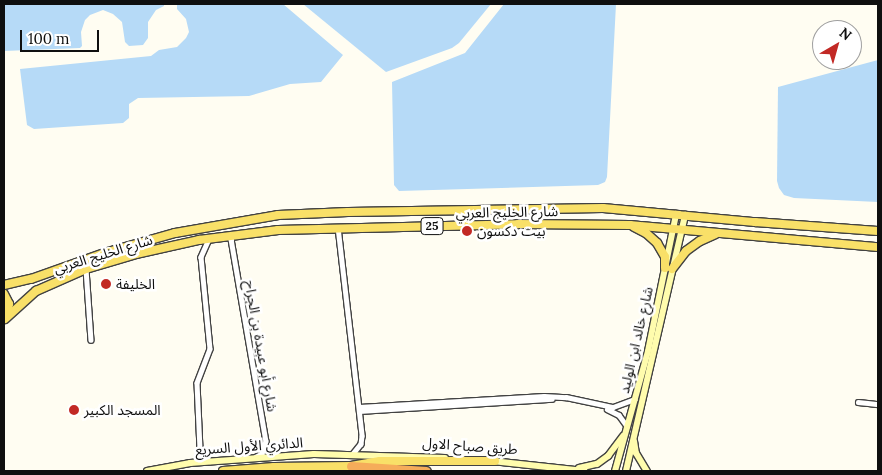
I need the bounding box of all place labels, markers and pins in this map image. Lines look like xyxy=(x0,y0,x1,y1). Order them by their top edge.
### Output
place label: بيت دكسون xyxy=(477,223,546,239)
marker: بيت دكسون xyxy=(461,225,473,237)
place label: الخليفة xyxy=(116,276,155,292)
marker: الخليفة xyxy=(100,278,112,290)
place label: المسجد الكبير xyxy=(84,402,161,418)
marker: المسجد الكبير xyxy=(68,404,80,416)

